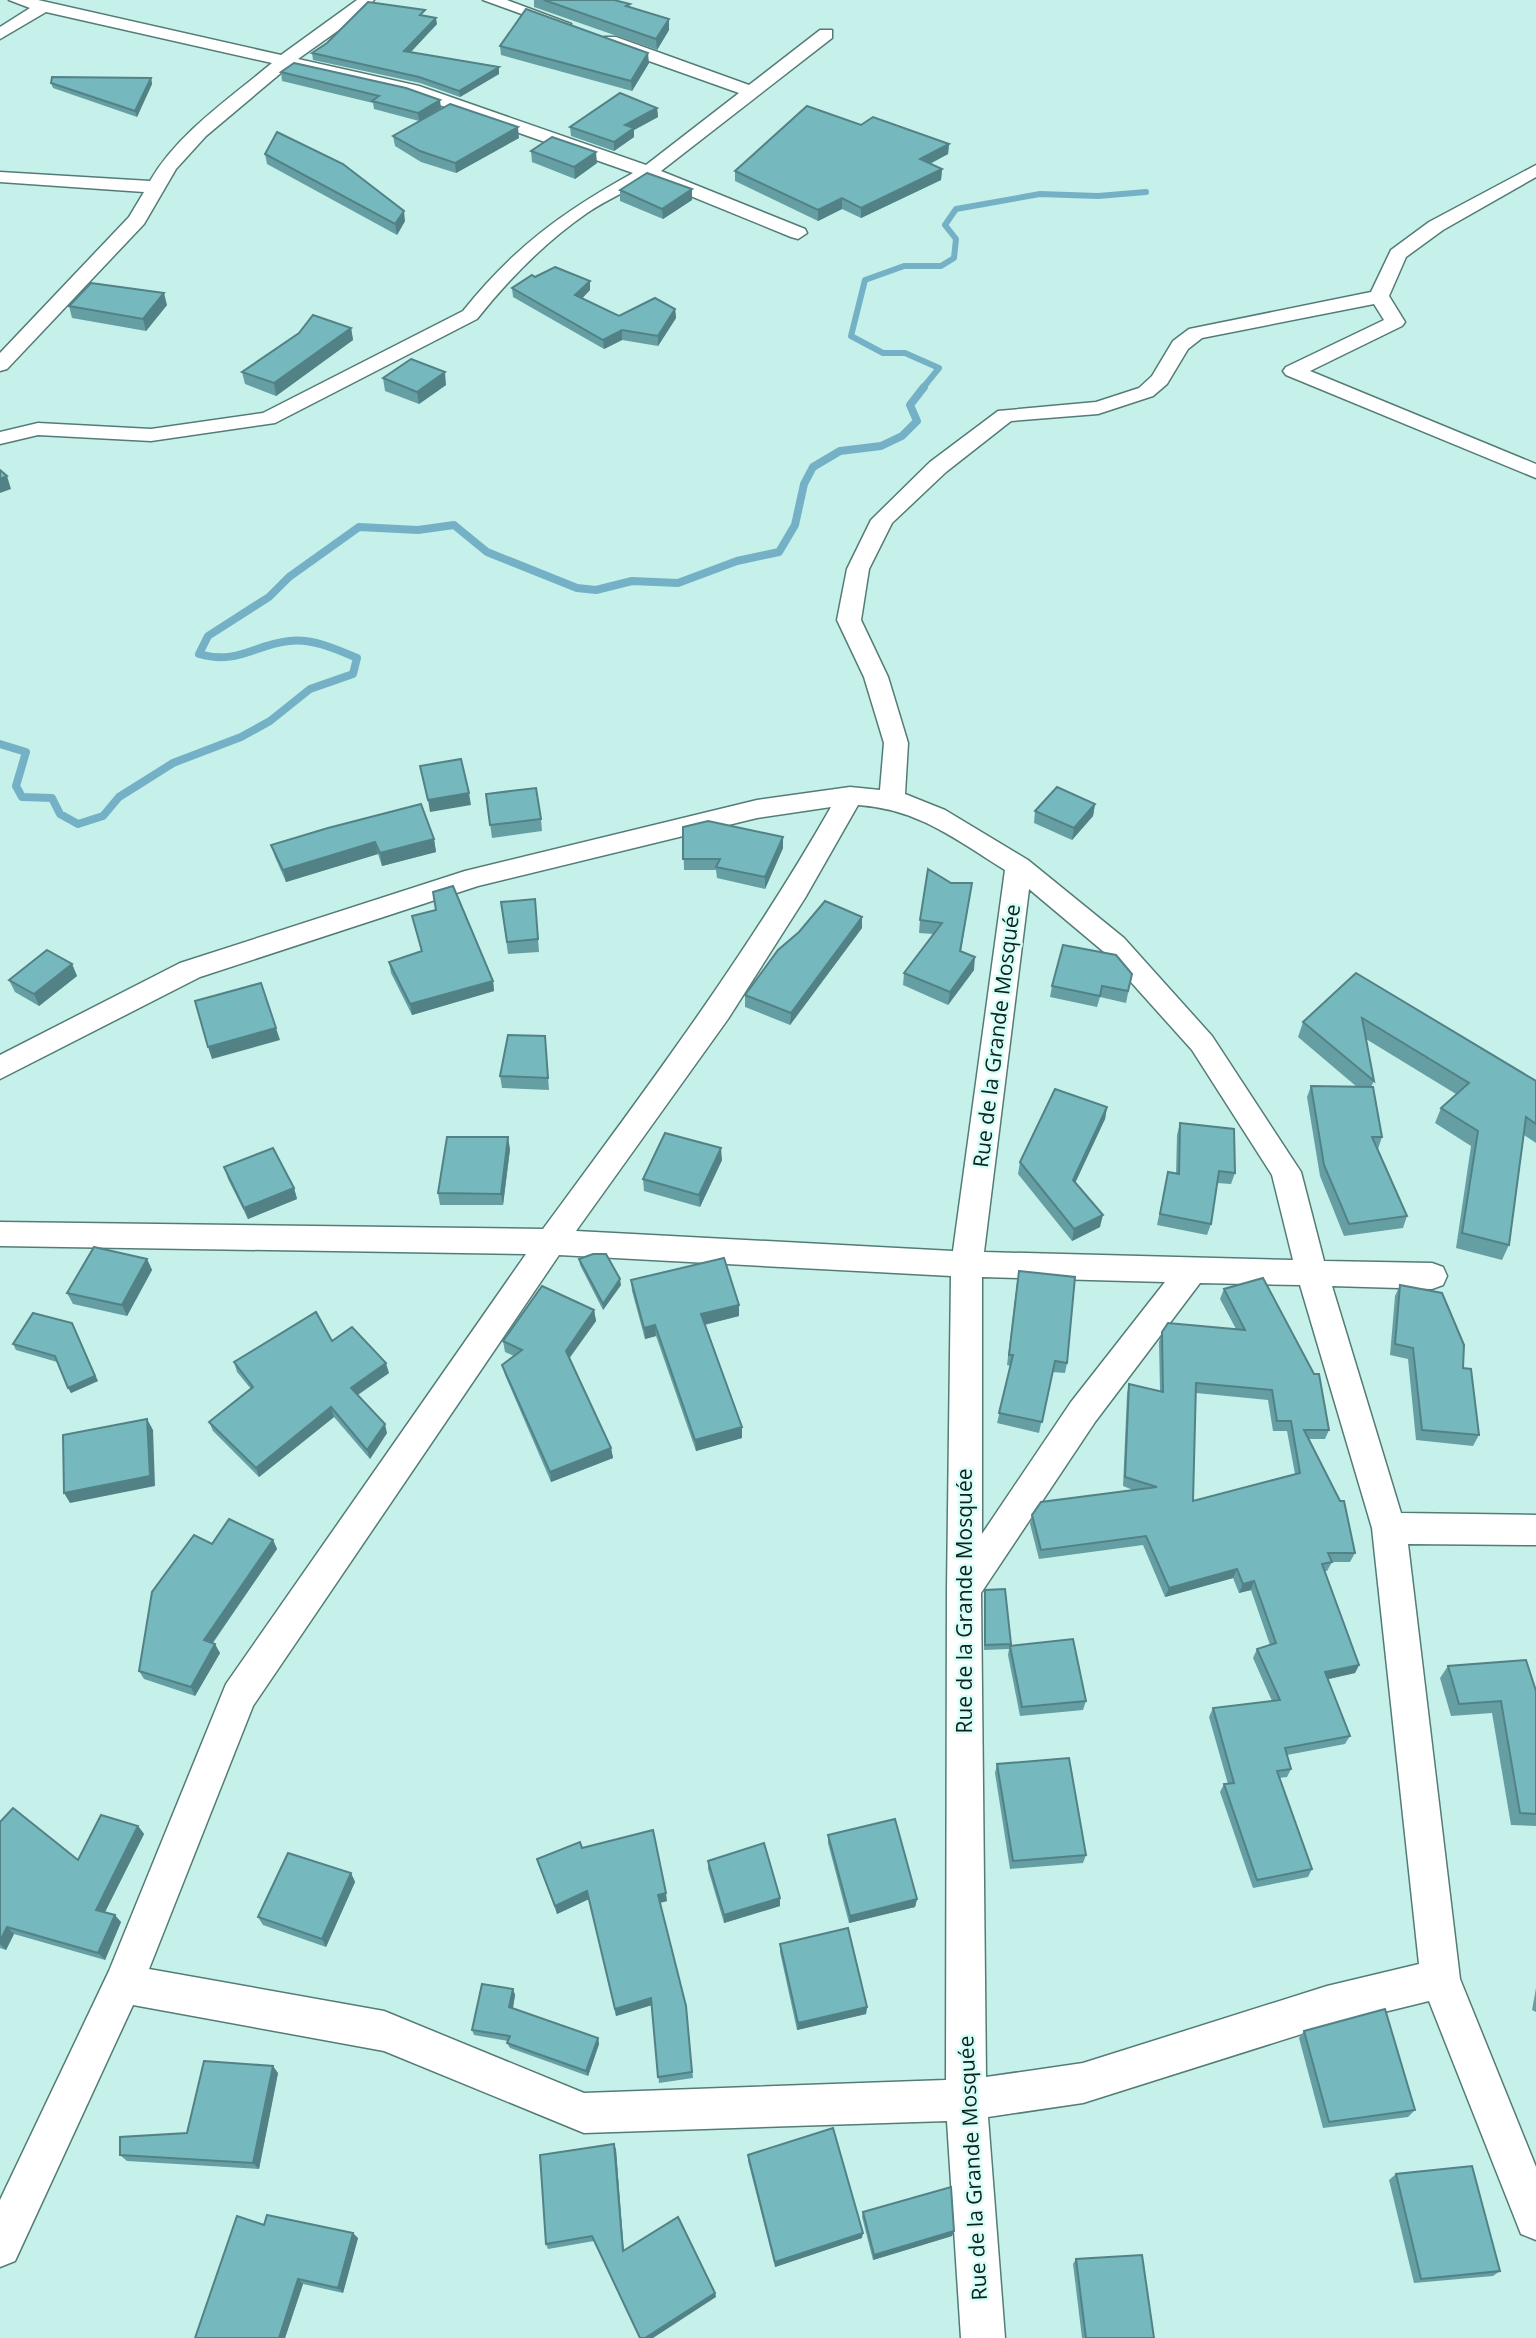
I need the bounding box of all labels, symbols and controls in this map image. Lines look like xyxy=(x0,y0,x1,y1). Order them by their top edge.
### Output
street label: Rue de la Grande Mosquée xyxy=(966,903,1026,1169)
street label: Rue de la Grande Mosquée xyxy=(950,1469,978,1733)
street label: Rue de la Grande Mosquée xyxy=(951,2035,993,2301)

